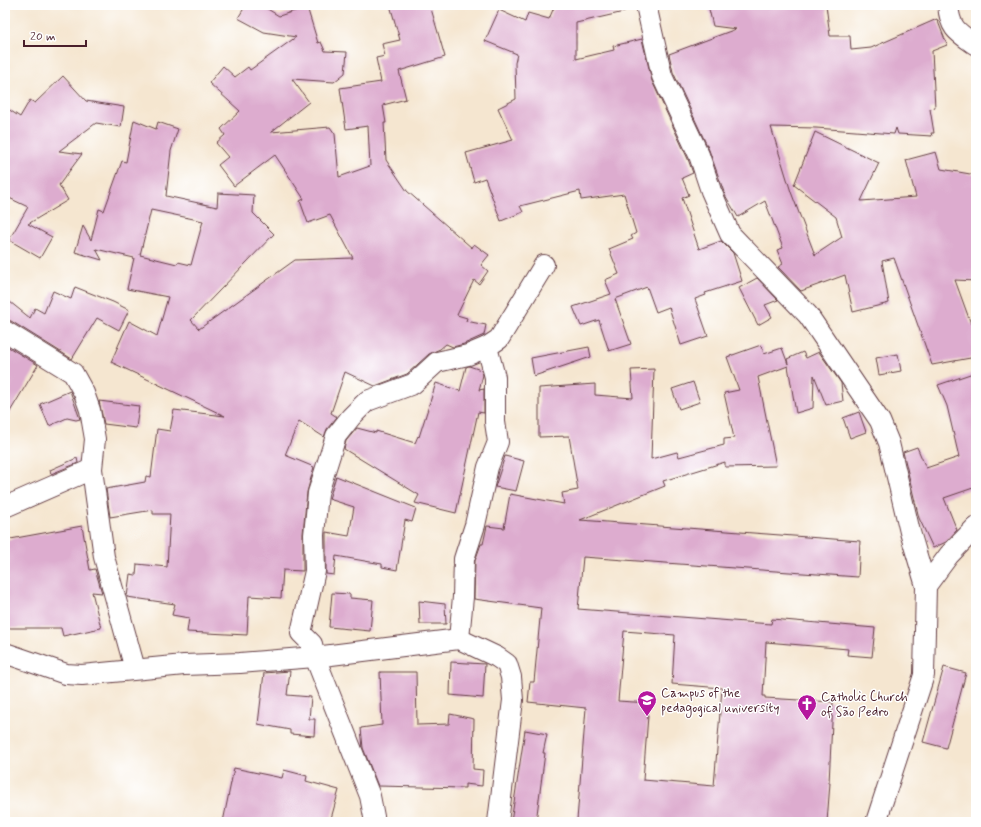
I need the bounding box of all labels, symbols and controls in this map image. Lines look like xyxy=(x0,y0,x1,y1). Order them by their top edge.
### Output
scale bar xyxy=(24,22,86,48)
text: 20 m xyxy=(30,29,56,45)
place label: Campus of the pedagogical university xyxy=(661,685,779,718)
school or university icon: Campus of the pedagogical university xyxy=(636,689,658,717)
place label: Catholic Church of São Pedro xyxy=(821,689,908,721)
church icon: Catholic Church of São Pedro xyxy=(796,693,818,721)

